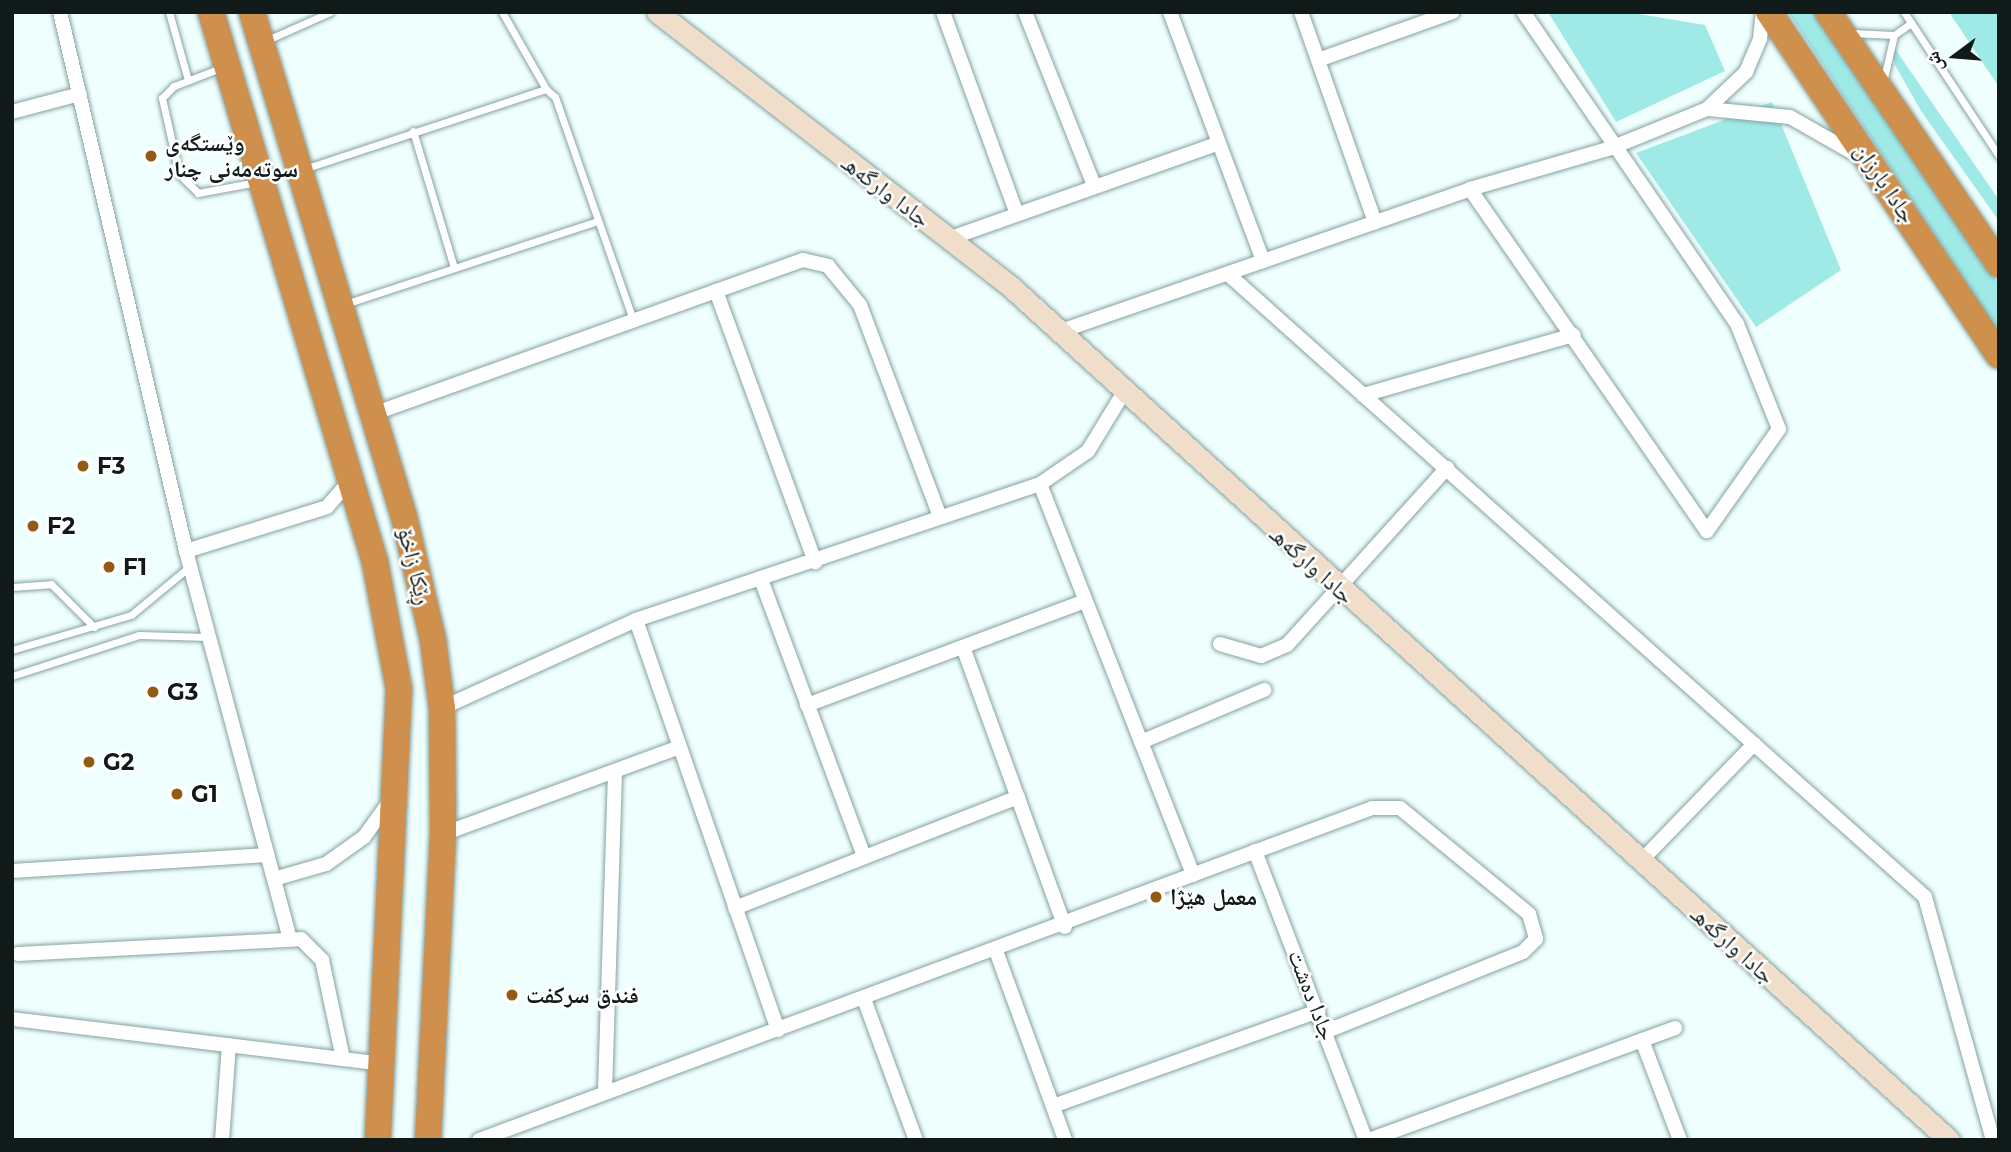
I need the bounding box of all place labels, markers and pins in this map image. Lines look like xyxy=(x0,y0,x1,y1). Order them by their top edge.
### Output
place label: وێستگەی سوتەمەنی چنار xyxy=(165,129,298,183)
marker: وێستگەی سوتەمەنی چنار xyxy=(143,148,159,164)
place label: F3 xyxy=(97,452,125,480)
marker: F3 xyxy=(75,458,91,474)
place label: F2 xyxy=(47,512,75,540)
marker: F2 xyxy=(25,518,41,534)
place label: F1 xyxy=(123,553,147,581)
marker: F1 xyxy=(101,559,117,575)
place label: G3 xyxy=(167,678,198,706)
marker: G3 xyxy=(145,684,161,700)
place label: G2 xyxy=(103,748,134,776)
marker: G2 xyxy=(81,754,97,770)
place label: G1 xyxy=(191,780,218,808)
marker: G1 xyxy=(169,786,185,802)
place label: معمل ھێژا xyxy=(1170,883,1257,911)
marker: معمل ھێژا xyxy=(1148,889,1164,905)
place label: فندق سركفت xyxy=(526,981,639,1009)
marker: فندق سركفت xyxy=(504,987,520,1003)

